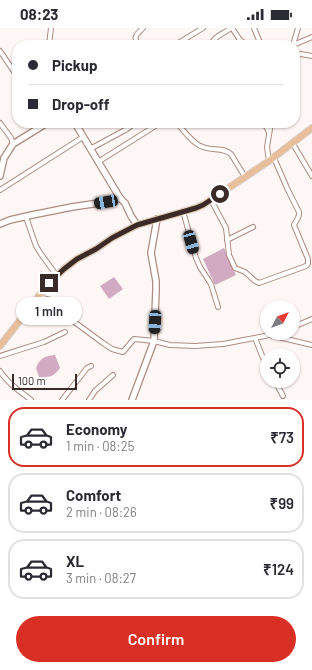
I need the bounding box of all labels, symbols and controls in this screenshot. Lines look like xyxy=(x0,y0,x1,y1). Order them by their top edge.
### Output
text: 08:23 xyxy=(20,5,58,23)
text: Pickup xyxy=(52,56,98,74)
text: Drop-off xyxy=(52,95,110,113)
route start xyxy=(211,185,229,203)
car xyxy=(93,194,119,210)
car xyxy=(182,229,200,255)
route end xyxy=(40,274,58,292)
callout: 1 min xyxy=(16,297,82,325)
north arrow xyxy=(260,300,300,340)
map controls xyxy=(260,300,300,388)
text: 1 min xyxy=(35,303,63,319)
car xyxy=(148,310,162,334)
button: locate xyxy=(260,348,300,388)
scale bar xyxy=(12,372,77,391)
text: 100 m xyxy=(18,374,46,387)
icon: car xyxy=(18,419,54,455)
text: Economy xyxy=(66,420,127,438)
text: ₹73 xyxy=(270,428,294,446)
text: 1 min · 08:25 xyxy=(66,438,134,454)
icon: car xyxy=(18,485,54,521)
text: Comfort xyxy=(66,486,121,504)
text: ₹99 xyxy=(270,494,294,512)
text: 2 min · 08:26 xyxy=(66,504,137,520)
icon: car xyxy=(18,551,54,587)
text: XL xyxy=(66,552,84,570)
text: ₹124 xyxy=(263,560,294,578)
text: 3 min · 08:27 xyxy=(66,570,136,586)
button: Confirm xyxy=(16,616,296,662)

